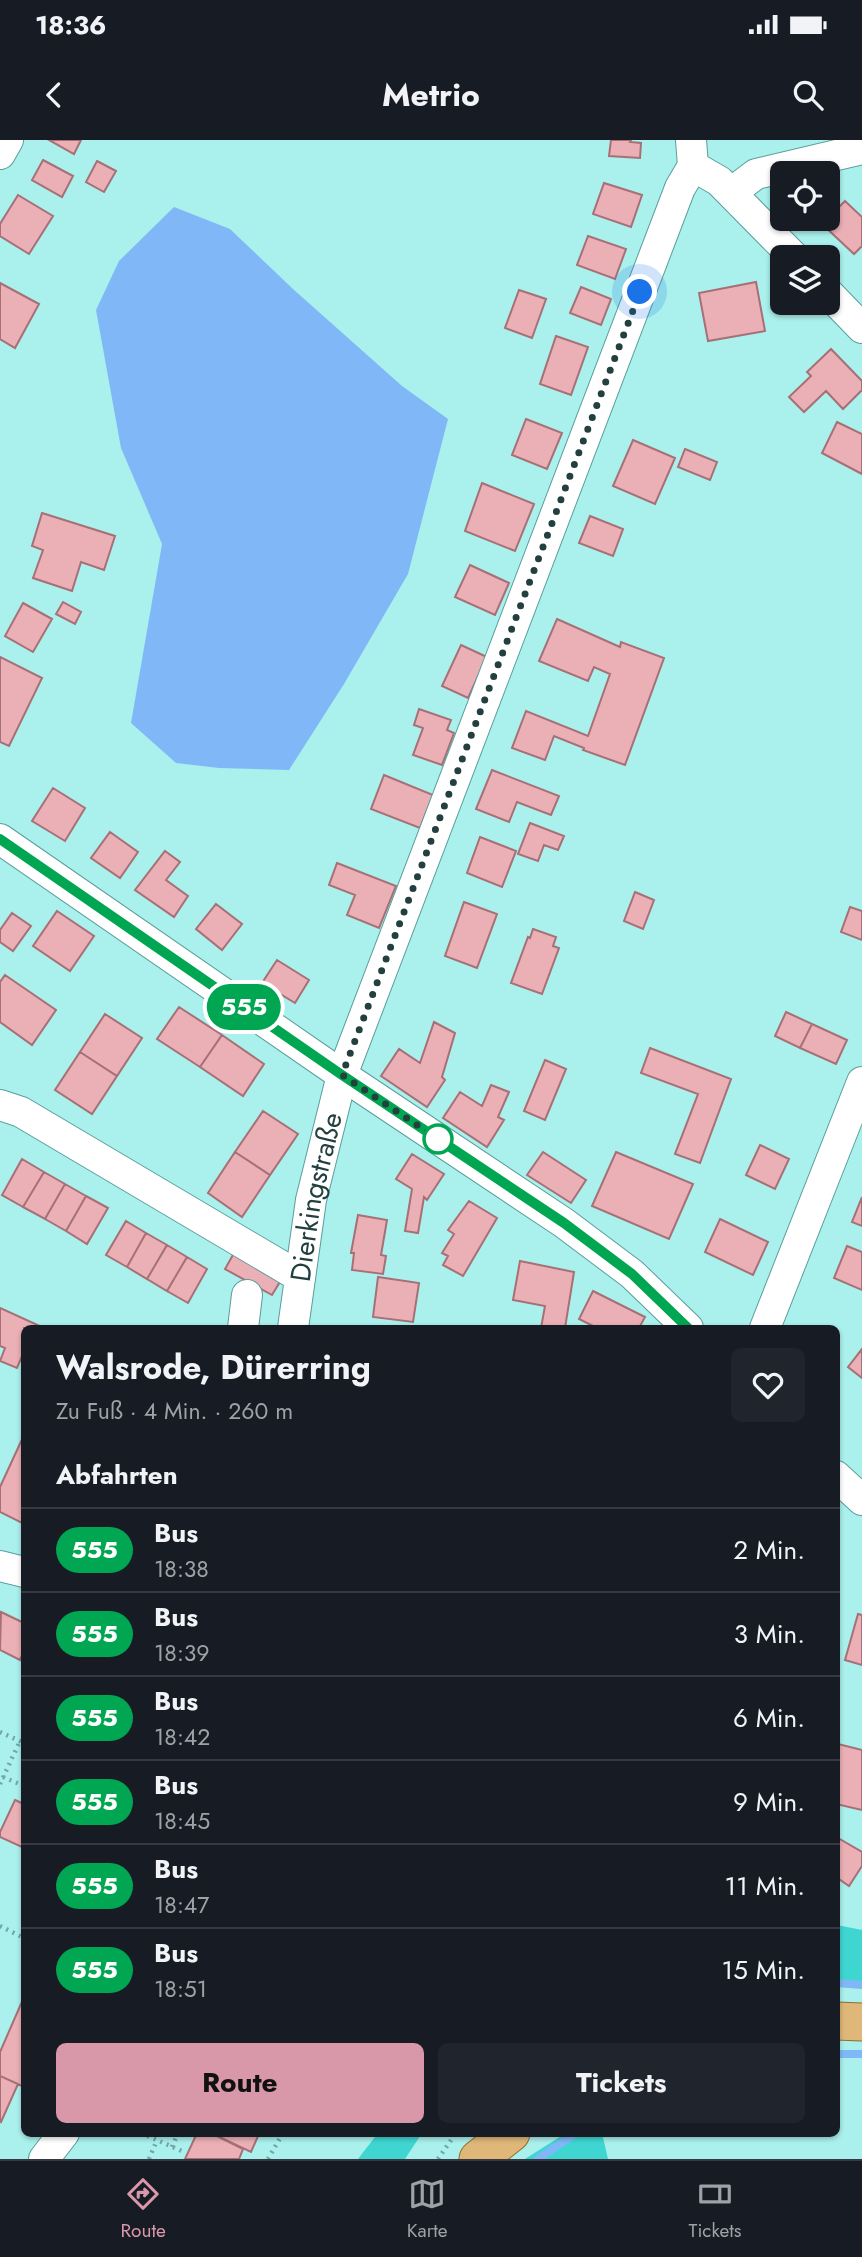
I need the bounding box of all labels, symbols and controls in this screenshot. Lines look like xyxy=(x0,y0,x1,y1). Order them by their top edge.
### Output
text: 18:36 xyxy=(35,6,106,44)
text: Metrio xyxy=(382,72,480,118)
icon: back xyxy=(35,76,73,114)
icon: search xyxy=(789,76,827,114)
map controls xyxy=(770,161,840,315)
button: locate xyxy=(770,161,840,231)
button: layers xyxy=(770,245,840,315)
your location xyxy=(622,274,657,309)
line badge: 555 xyxy=(204,984,284,1030)
text: 555 xyxy=(221,989,267,1024)
street label: Dierkingstraße xyxy=(279,1108,352,1284)
unlabelled marker xyxy=(423,1124,453,1154)
text: Walsrode, Dürerring xyxy=(56,1344,371,1391)
button: heart xyxy=(731,1348,805,1422)
text: Zu Fuß · 4 Min. · 260 m xyxy=(56,1394,293,1428)
text: Abfahrten xyxy=(56,1456,178,1494)
text: Bus xyxy=(154,1514,198,1552)
text: 2 Min. xyxy=(733,1531,805,1569)
text: 555 xyxy=(71,1532,118,1567)
text: 18:38 xyxy=(154,1552,209,1586)
text: Bus xyxy=(154,1598,198,1636)
text: 3 Min. xyxy=(734,1615,805,1653)
text: 555 xyxy=(71,1616,118,1651)
text: 18:39 xyxy=(154,1636,210,1670)
text: Bus xyxy=(154,1682,198,1720)
text: 6 Min. xyxy=(733,1699,805,1737)
text: 555 xyxy=(71,1700,118,1735)
text: 18:42 xyxy=(154,1720,210,1754)
text: Bus xyxy=(154,1766,198,1804)
text: 9 Min. xyxy=(733,1783,805,1821)
text: 555 xyxy=(71,1784,118,1819)
text: 18:45 xyxy=(154,1804,210,1838)
text: Bus xyxy=(154,1850,198,1888)
text: 11 Min. xyxy=(725,1867,805,1905)
text: 555 xyxy=(71,1868,118,1903)
text: 18:47 xyxy=(154,1888,209,1922)
text: Bus xyxy=(154,1934,198,1972)
text: 15 Min. xyxy=(722,1951,805,1989)
text: 555 xyxy=(71,1952,118,1987)
text: 18:51 xyxy=(154,1972,207,2006)
button: Route xyxy=(56,2043,424,2123)
button: Tickets xyxy=(438,2043,805,2123)
tab: Route xyxy=(120,2175,166,2244)
tab: Karte xyxy=(407,2175,448,2244)
tab: Tickets xyxy=(689,2175,741,2244)

